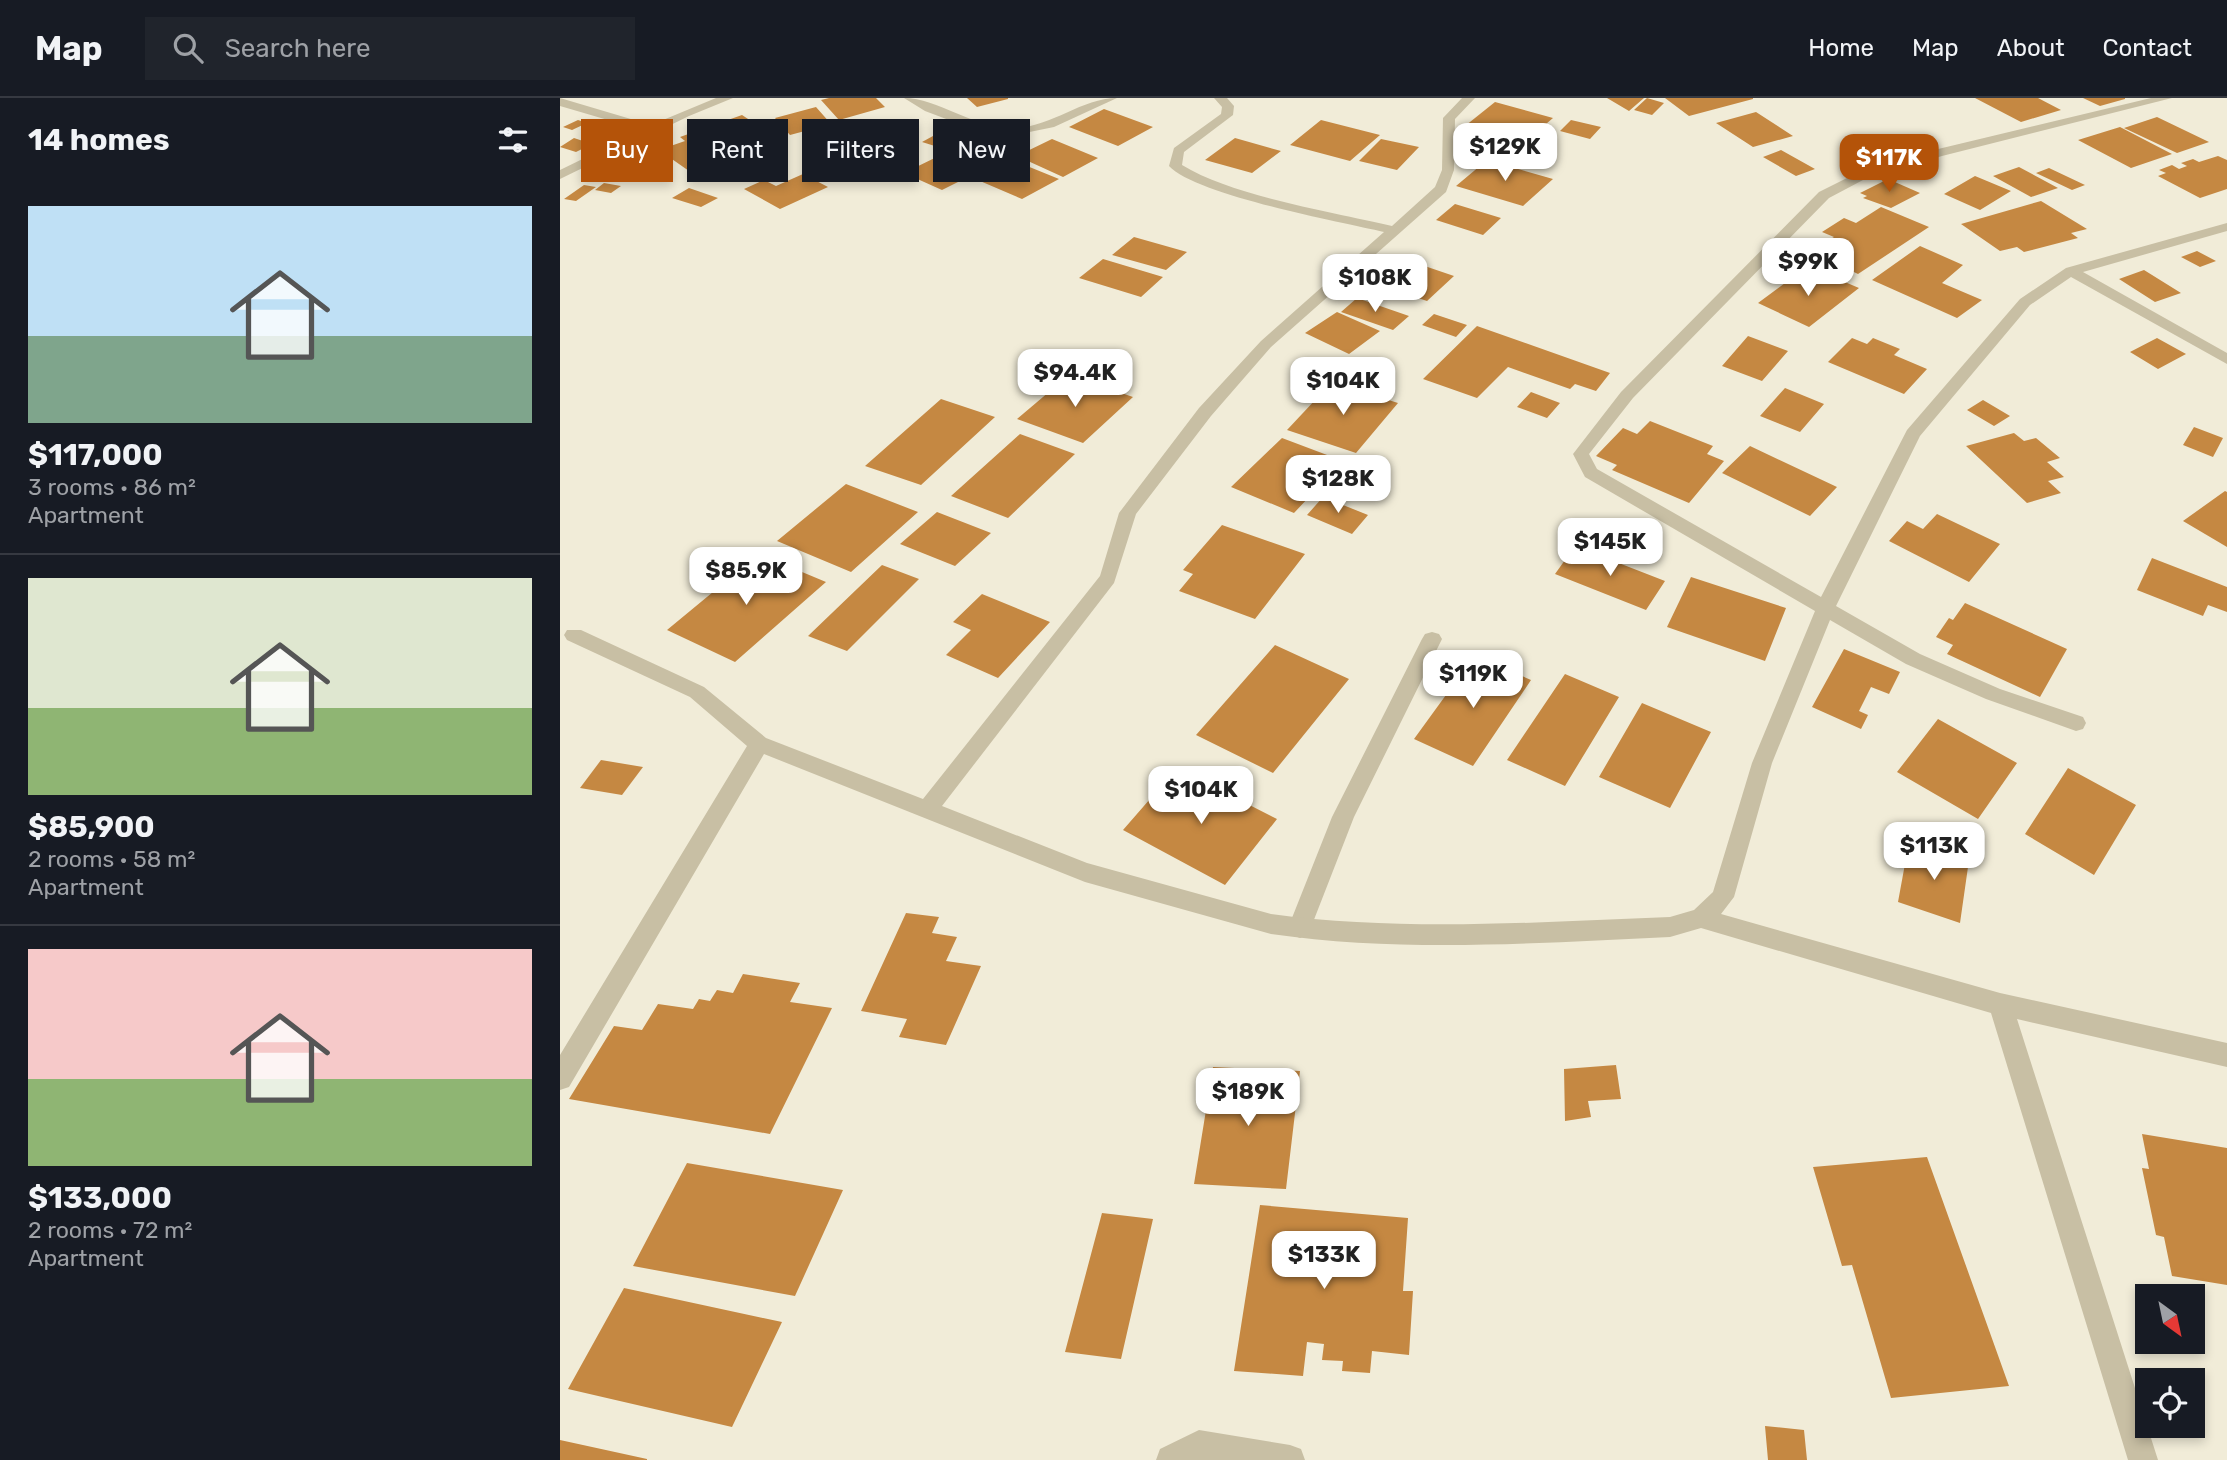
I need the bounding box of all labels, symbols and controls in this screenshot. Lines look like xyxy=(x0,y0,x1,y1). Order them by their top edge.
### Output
search box xyxy=(145,17,635,80)
text: Map xyxy=(35,29,103,68)
icon: search xyxy=(169,29,207,67)
text: Search here xyxy=(225,33,370,64)
text: Home xyxy=(1808,34,1874,62)
text: Map xyxy=(1912,34,1959,62)
text: About xyxy=(1997,34,2065,62)
text: Contact xyxy=(2103,34,2192,62)
chip: Buy xyxy=(581,119,673,182)
chip: Rent xyxy=(687,119,788,182)
chip: Filters xyxy=(802,119,919,182)
chip: New xyxy=(933,119,1030,182)
icon: filters xyxy=(494,121,532,159)
text: 14 homes xyxy=(28,122,170,158)
pin: $129K xyxy=(1456,123,1554,183)
text: $129K xyxy=(1469,132,1541,160)
pin: $117K xyxy=(1840,134,1938,194)
text: $117K xyxy=(1856,143,1922,171)
pin: $99K xyxy=(1767,238,1849,298)
text: $99K xyxy=(1778,247,1838,275)
icon: home xyxy=(217,252,343,378)
pin: $108K xyxy=(1326,254,1424,314)
text: $108K xyxy=(1338,263,1412,291)
pin: $94.4K xyxy=(1018,350,1132,409)
text: $94.4K xyxy=(1034,358,1116,386)
pin: $104K xyxy=(1294,358,1392,417)
text: $104K xyxy=(1306,366,1380,394)
text: $117,000 xyxy=(28,437,163,473)
pin: $128K xyxy=(1289,456,1387,515)
text: $128K xyxy=(1302,464,1374,492)
text: 3 rooms · 86 m² xyxy=(28,473,196,501)
text: Apartment xyxy=(28,501,144,529)
pin: $145K xyxy=(1561,518,1659,578)
text: $145K xyxy=(1574,527,1646,555)
pin: $85.9K xyxy=(689,547,803,607)
text: $85.9K xyxy=(705,556,787,584)
icon: home xyxy=(217,624,343,750)
pin: $119K xyxy=(1424,650,1522,710)
text: $119K xyxy=(1439,659,1507,687)
pin: $104K xyxy=(1152,766,1250,826)
text: $104K xyxy=(1164,775,1238,803)
text: $85,900 xyxy=(28,809,155,845)
pin: $113K xyxy=(1885,822,1983,882)
text: $113K xyxy=(1900,831,1968,859)
text: 2 rooms · 58 m² xyxy=(28,845,195,873)
text: Apartment xyxy=(28,873,144,901)
icon: home xyxy=(217,995,343,1121)
pin: $189K xyxy=(1199,1068,1297,1128)
text: $189K xyxy=(1212,1077,1284,1105)
text: $133,000 xyxy=(28,1180,172,1216)
text: 2 rooms · 72 m² xyxy=(28,1216,192,1244)
pin: $133K xyxy=(1275,1232,1373,1291)
text: $133K xyxy=(1288,1240,1360,1268)
text: Apartment xyxy=(28,1244,144,1272)
north arrow xyxy=(2135,1284,2205,1354)
map controls xyxy=(2135,1284,2205,1438)
button: locate xyxy=(2135,1368,2205,1438)

